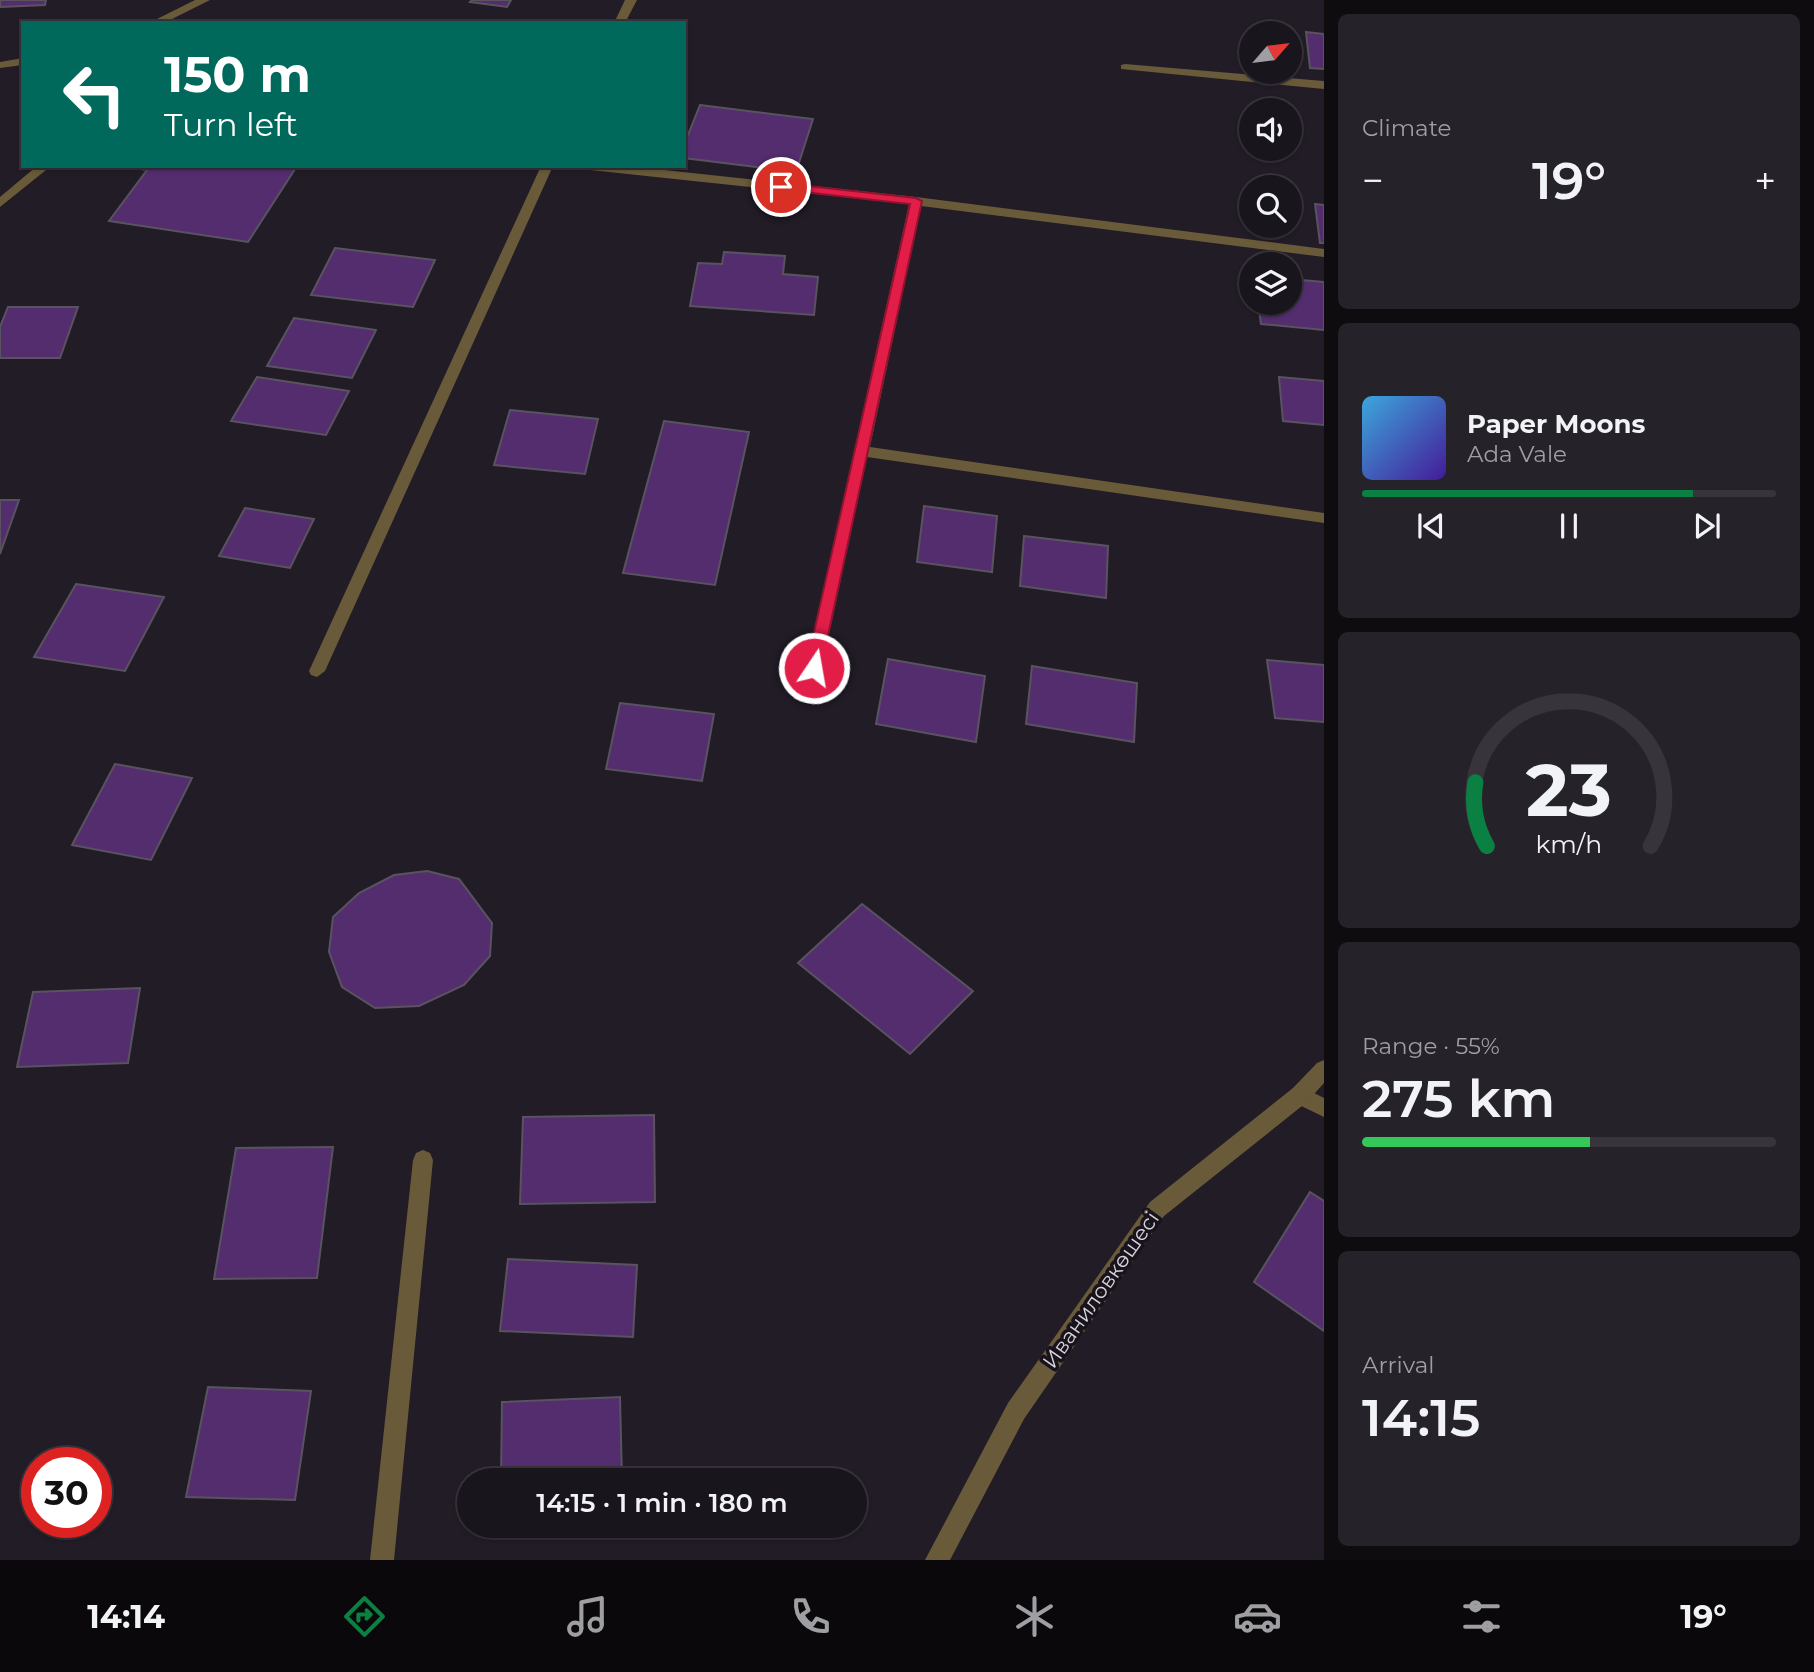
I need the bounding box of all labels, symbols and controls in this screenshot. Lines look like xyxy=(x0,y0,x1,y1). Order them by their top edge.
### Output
north arrow xyxy=(1239,21,1302,84)
map controls xyxy=(1239,21,1302,315)
text: 150 m xyxy=(164,45,311,104)
icon: left xyxy=(49,49,140,140)
button: sound xyxy=(1239,98,1302,161)
text: Turn left xyxy=(164,105,298,144)
text: Climate xyxy=(1362,114,1451,142)
text: 19° xyxy=(1532,149,1606,212)
pin xyxy=(751,157,811,217)
text: − xyxy=(1362,157,1384,204)
text: + xyxy=(1754,157,1776,204)
icon: arrive xyxy=(762,168,800,206)
button: search xyxy=(1239,175,1302,238)
button: layers xyxy=(1239,252,1302,315)
text: Paper Moons xyxy=(1467,408,1645,440)
text: Ada Vale xyxy=(1467,440,1567,468)
icon: previous xyxy=(1412,507,1450,545)
icon: pause xyxy=(1550,507,1588,545)
icon: next xyxy=(1688,507,1726,545)
position arrow xyxy=(777,631,851,705)
text: 23 xyxy=(1526,746,1612,834)
text: km/h xyxy=(1536,829,1602,859)
text: Range · 55% xyxy=(1362,1032,1500,1060)
text: 275 km xyxy=(1362,1067,1555,1130)
street label: Иваниловкөшесі xyxy=(1037,1207,1164,1373)
text: Arrival xyxy=(1362,1351,1435,1379)
text: 14:15 xyxy=(1362,1386,1480,1449)
speed limit sign: 30 xyxy=(21,1447,112,1538)
text: 14:15 · 1 min · 180 m xyxy=(536,1487,788,1519)
icon: directions xyxy=(340,1592,389,1641)
icon: music xyxy=(563,1592,612,1641)
icon: phone xyxy=(786,1592,835,1641)
icon: climate xyxy=(1010,1592,1059,1641)
icon: car xyxy=(1233,1592,1282,1641)
icon: filters xyxy=(1457,1592,1506,1641)
text: 14:14 xyxy=(87,1597,165,1636)
text: 19° xyxy=(1680,1597,1727,1636)

